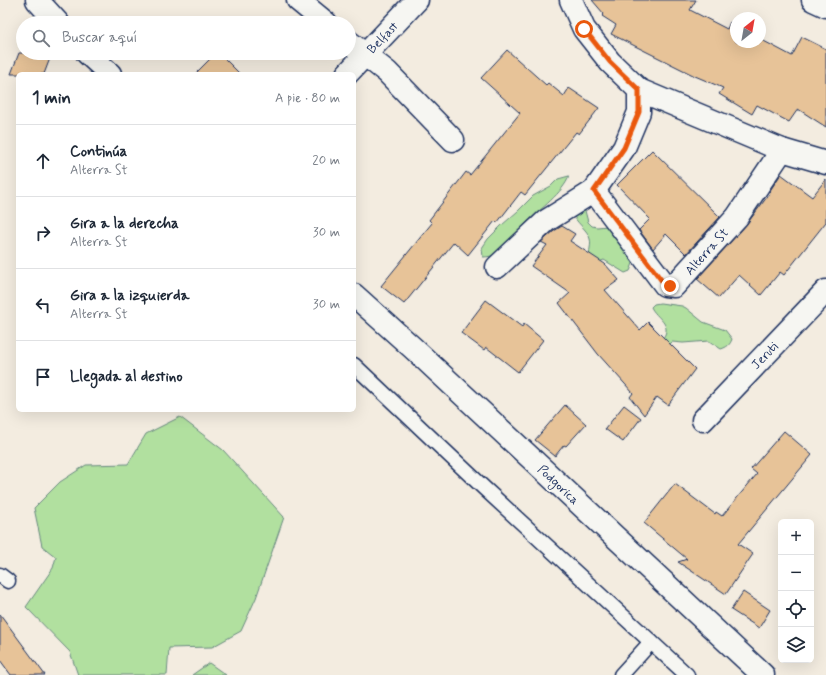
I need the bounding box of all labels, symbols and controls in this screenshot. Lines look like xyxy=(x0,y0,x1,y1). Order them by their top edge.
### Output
north arrow xyxy=(730,12,766,48)
search box xyxy=(16,16,356,60)
street label: Belfast xyxy=(364,18,402,58)
route start xyxy=(575,20,593,38)
icon: search xyxy=(30,27,52,49)
text: Buscar aquí xyxy=(62,28,137,48)
text: 1 min xyxy=(32,87,71,109)
text: A pie · 80 m xyxy=(275,90,340,107)
text: Continúa xyxy=(70,142,127,162)
icon: ahead xyxy=(32,150,54,172)
text: 20 m xyxy=(312,152,340,169)
text: Alterra St xyxy=(70,162,128,179)
text: Gira a la derecha xyxy=(70,214,179,234)
icon: right xyxy=(32,222,54,244)
text: 30 m xyxy=(313,224,340,241)
street label: Alterra St xyxy=(681,225,733,279)
text: Alterra St xyxy=(70,234,128,251)
route end xyxy=(661,277,679,295)
text: Gira a la izquierda xyxy=(70,286,189,306)
icon: left xyxy=(32,294,54,316)
text: 30 m xyxy=(313,296,340,313)
text: Alterra St xyxy=(70,306,128,323)
street label: Jeruti xyxy=(748,339,782,373)
icon: arrive xyxy=(32,366,54,388)
text: Llegada al destino xyxy=(70,367,183,387)
street label: Podgorica xyxy=(533,461,583,510)
map controls xyxy=(778,519,814,663)
button: + xyxy=(778,519,814,555)
button: − xyxy=(778,555,814,591)
button: locate xyxy=(778,591,814,627)
button: layers xyxy=(778,627,814,663)

